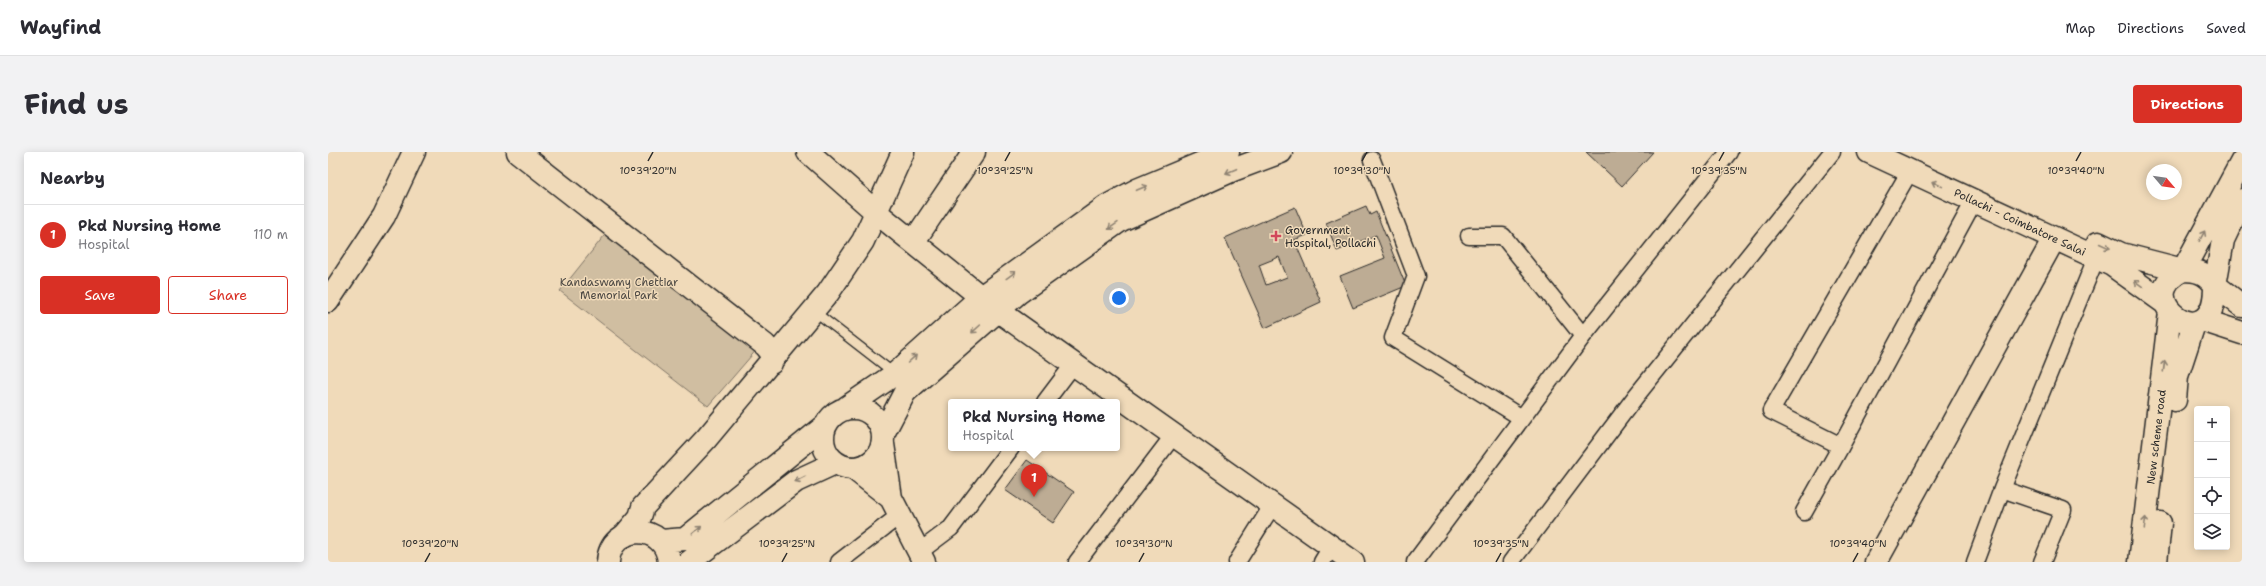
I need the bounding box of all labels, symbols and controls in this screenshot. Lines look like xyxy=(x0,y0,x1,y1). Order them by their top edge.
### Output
text: Wayfind xyxy=(20,15,101,40)
text: Map xyxy=(2066,19,2096,37)
text: Directions xyxy=(2118,19,2184,37)
text: Saved xyxy=(2206,19,2246,37)
text: Find us xyxy=(24,85,129,123)
button: Directions xyxy=(2133,85,2242,123)
text: 10°39'20"N xyxy=(619,164,677,177)
text: 10°39'25"N xyxy=(977,164,1033,177)
text: 10°39'30"N xyxy=(1333,164,1391,177)
text: 10°39'35"N xyxy=(1691,164,1747,177)
text: 10°39'40"N xyxy=(2047,164,2105,177)
north arrow xyxy=(2146,164,2182,200)
text: Nearby xyxy=(40,167,105,189)
one-way arrow xyxy=(1226,168,1238,175)
one-way arrow xyxy=(1931,180,1943,187)
one-way arrow xyxy=(1136,184,1148,191)
street label: Pollachi - Coimbatore Salai xyxy=(1951,185,2088,260)
text: Pkd Nursing Home xyxy=(78,216,221,236)
one-way arrow xyxy=(1108,222,1119,230)
place label: Government Hospital, Pollachi xyxy=(1285,223,1376,251)
text: 1 xyxy=(50,226,56,243)
text: 110 m xyxy=(253,226,288,243)
marker: Government Hospital, Pollachi xyxy=(1270,230,1282,242)
one-way arrow xyxy=(2198,230,2206,242)
text: Hospital xyxy=(78,236,129,253)
one-way arrow xyxy=(2099,243,2111,250)
one-way arrow xyxy=(1005,271,1016,279)
park label: Kandaswamy Chettiar Memorial Park xyxy=(560,275,678,303)
button: Save xyxy=(40,276,160,314)
button: Share xyxy=(168,276,288,314)
one-way arrow xyxy=(2133,280,2144,288)
your location xyxy=(1109,288,1129,308)
one-way arrow xyxy=(971,324,981,334)
one-way arrow xyxy=(906,354,917,363)
one-way arrow xyxy=(2160,360,2168,373)
street label: New scheme road xyxy=(2143,389,2170,485)
popup xyxy=(948,399,1120,451)
map controls xyxy=(2194,406,2230,550)
button: + xyxy=(2194,406,2230,442)
text: Pkd Nursing Home xyxy=(962,407,1106,427)
text: Hospital xyxy=(962,427,1014,444)
button: − xyxy=(2194,442,2230,478)
pin: 1 xyxy=(1021,464,1047,497)
one-way arrow xyxy=(794,476,806,483)
button: locate xyxy=(2194,478,2230,514)
button: layers xyxy=(2194,514,2230,550)
one-way arrow xyxy=(2141,517,2149,530)
one-way arrow xyxy=(691,525,702,534)
text: 10°39'20"N xyxy=(401,537,459,550)
text: 10°39'25"N xyxy=(759,537,815,550)
text: 10°39'30"N xyxy=(1115,537,1173,550)
text: 10°39'35"N xyxy=(1473,537,1529,550)
text: 10°39'40"N xyxy=(1829,537,1887,550)

